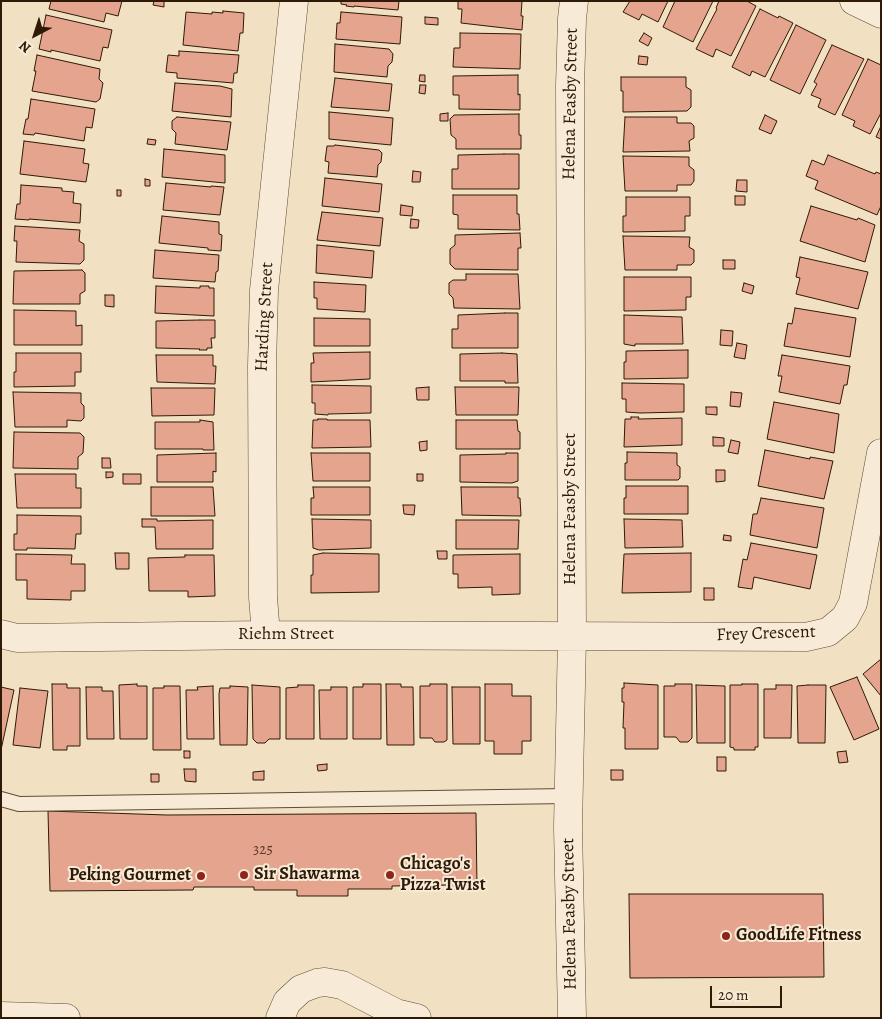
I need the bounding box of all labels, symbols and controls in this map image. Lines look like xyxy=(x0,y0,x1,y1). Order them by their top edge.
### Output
north arrow xyxy=(10,10,60,60)
street label: Helena Feasby Street xyxy=(559,28,583,180)
text: N xyxy=(15,36,35,57)
street label: Harding Street xyxy=(251,262,279,372)
street label: Helena Feasby Street xyxy=(560,433,582,585)
street label: Frey Crescent xyxy=(716,621,816,647)
street label: Riehm Street xyxy=(238,624,334,646)
street label: Helena Feasby Street xyxy=(558,838,582,990)
house number: 325 xyxy=(253,841,273,859)
place label: Chicago's Pizza Twist xyxy=(400,854,486,896)
place label: Sir Shawarma xyxy=(254,864,360,886)
place label: Peking Gourmet xyxy=(69,865,191,887)
marker: Sir Shawarma xyxy=(238,869,250,881)
marker: Chicago's Pizza Twist xyxy=(384,869,396,881)
marker: Peking Gourmet xyxy=(195,870,207,882)
place label: GoodLife Fitness xyxy=(736,925,861,947)
marker: GoodLife Fitness xyxy=(720,930,732,942)
scale bar xyxy=(712,976,784,1008)
text: 20 m xyxy=(718,985,749,1005)

